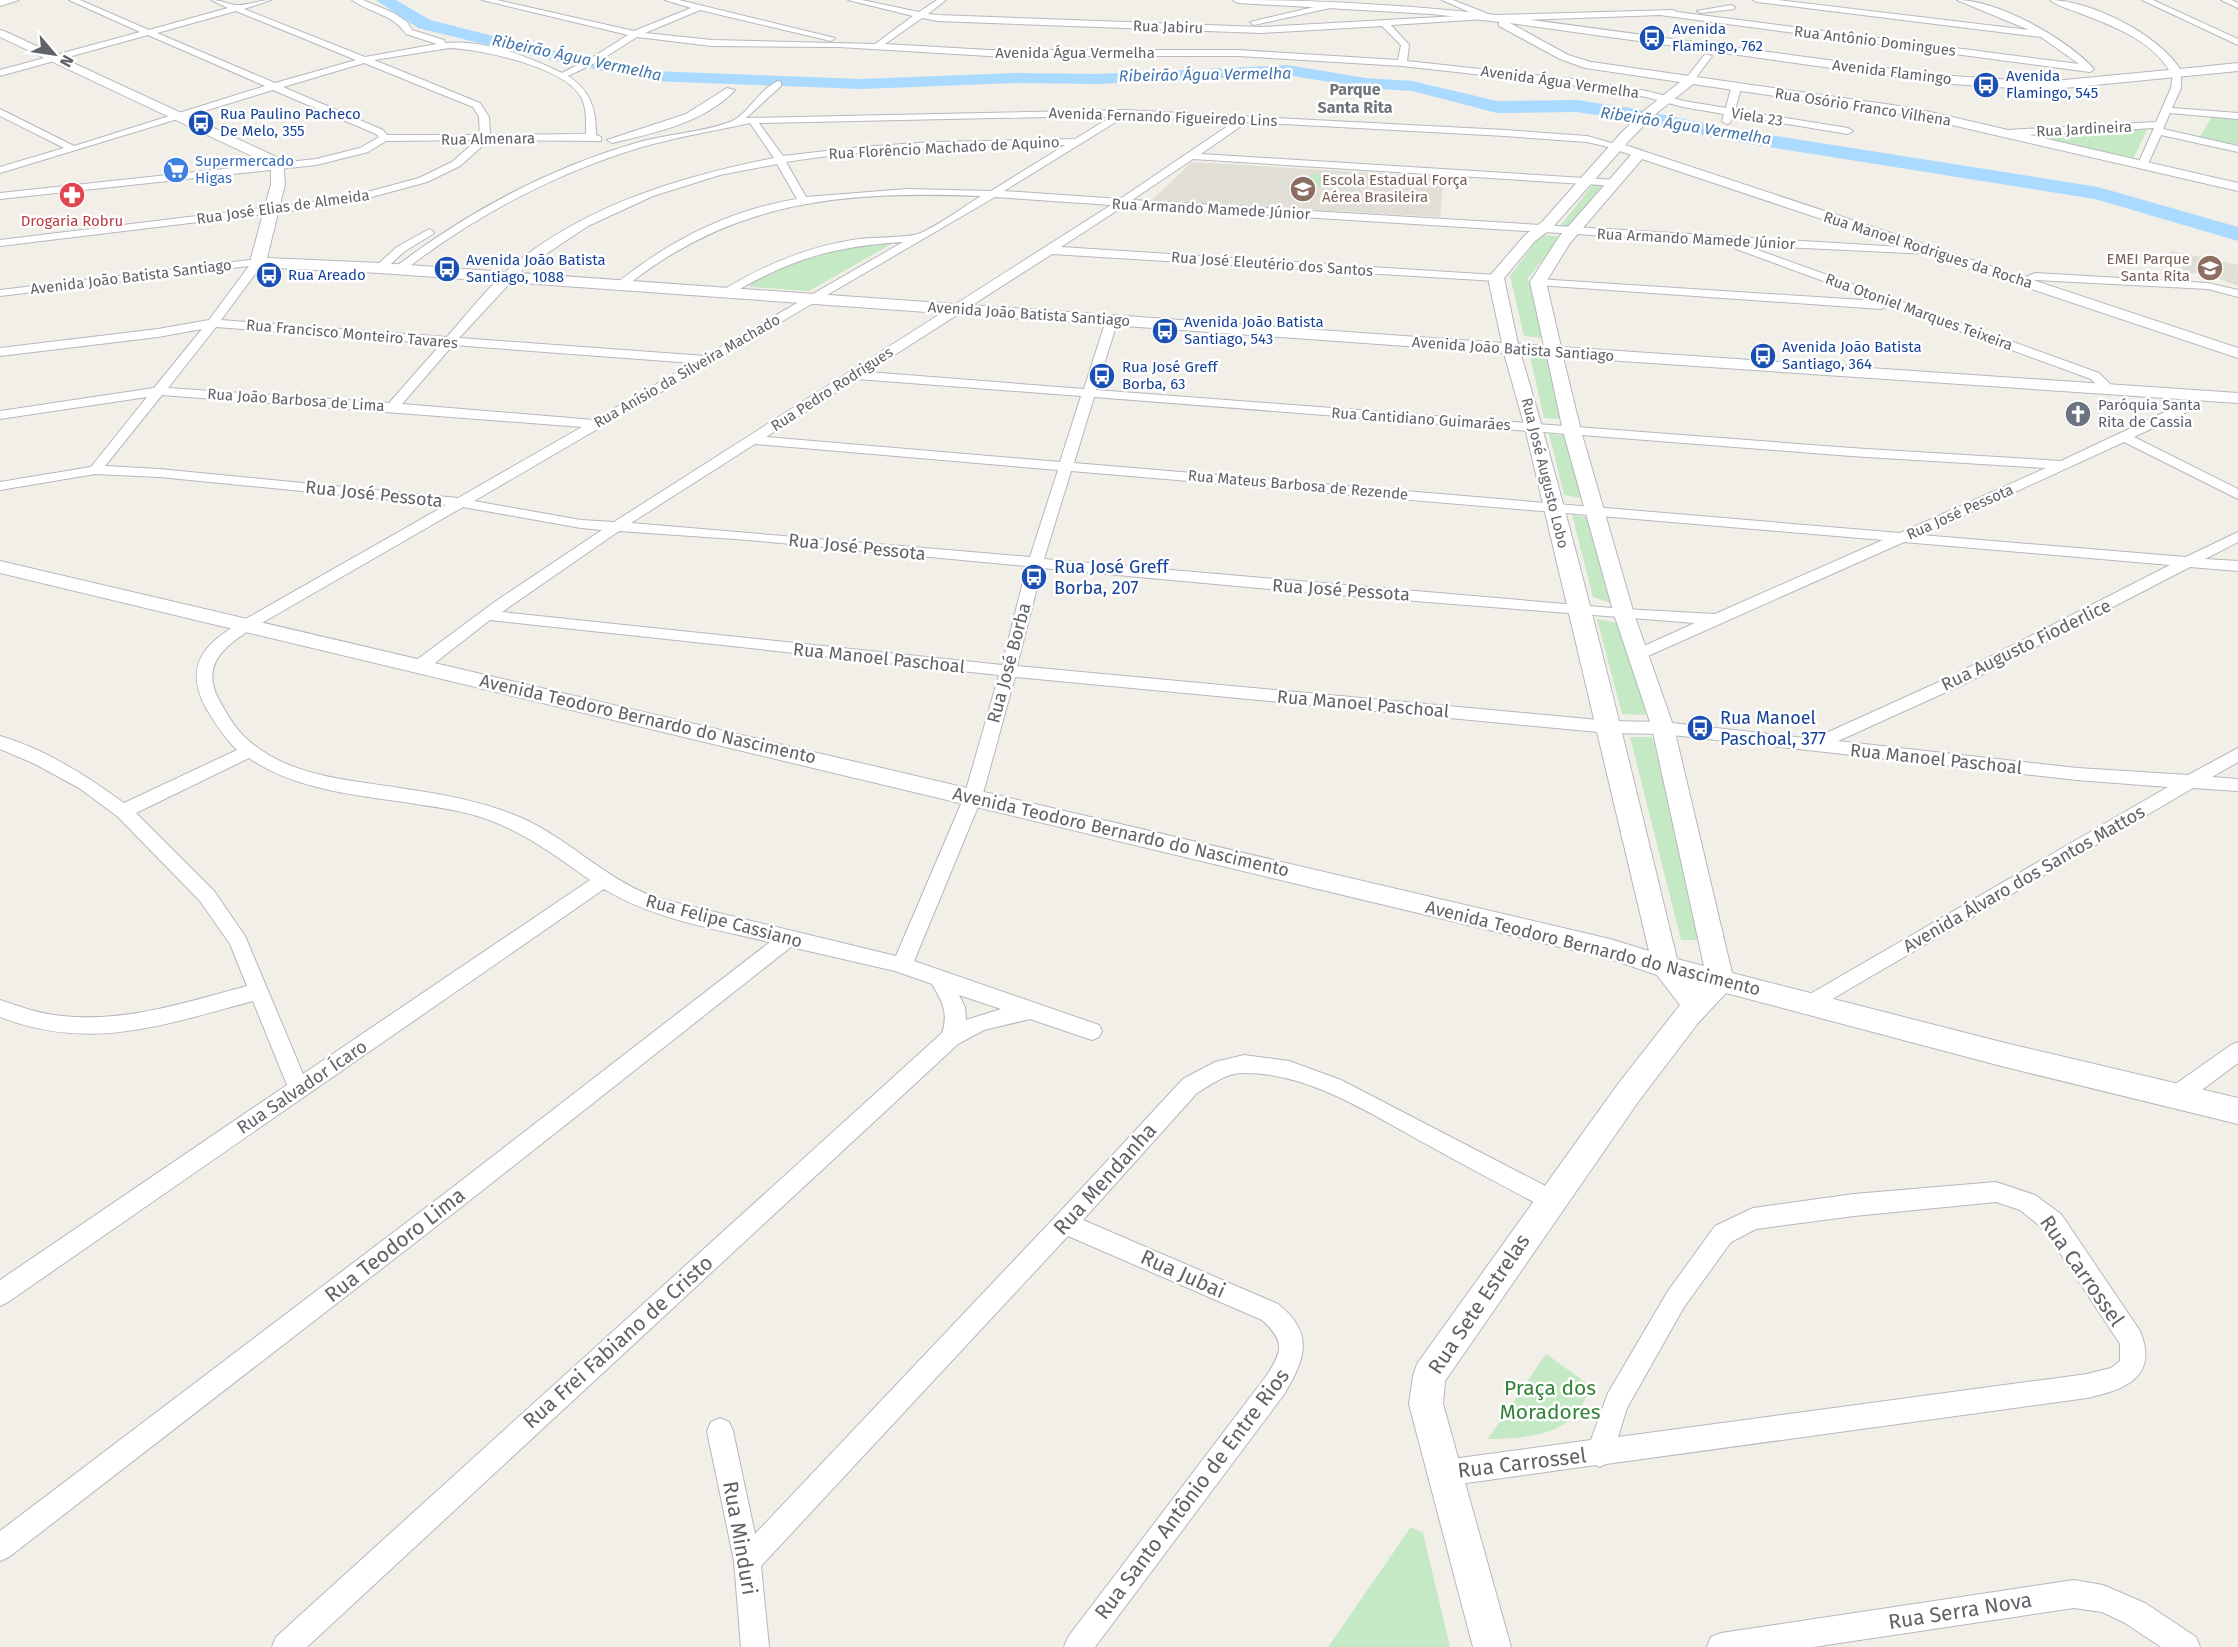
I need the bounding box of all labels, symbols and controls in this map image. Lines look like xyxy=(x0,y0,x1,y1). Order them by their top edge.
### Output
street label: Rua Jabiru xyxy=(1133,17,1203,37)
place label: Avenida Flamingo, 762 xyxy=(1672,20,1763,55)
street label: Rua Antônio Domingues xyxy=(1793,22,1957,60)
bus stop icon: Avenida Flamingo, 762 xyxy=(1637,23,1667,53)
north arrow xyxy=(24,24,84,84)
water label: Ribeirão Água Vermelha xyxy=(491,29,663,85)
street label: Avenida Água Vermelha xyxy=(995,44,1155,62)
text: N xyxy=(56,52,78,70)
street label: Avenida Flamingo xyxy=(1831,56,1953,88)
water label: Ribeirão Água Vermelha xyxy=(1119,62,1291,86)
street label: Avenida Água Vermelha xyxy=(1480,62,1640,102)
place label: Avenida Flamingo, 545 xyxy=(2006,67,2098,102)
bus stop icon: Avenida Flamingo, 545 xyxy=(1971,70,2001,100)
district label: Parque Santa Rita xyxy=(1318,80,1393,117)
street label: Rua Osório Franco Vilhena xyxy=(1773,84,1953,130)
water label: Ribeirão Água Vermelha xyxy=(1599,102,1773,148)
street label: Avenida Fernando Figueiredo Lins xyxy=(1048,104,1278,130)
street label: Viela 23 xyxy=(1730,104,1784,130)
place label: Rua Paulino Pacheco De Melo, 355 xyxy=(220,105,361,140)
bus stop icon: Rua Paulino Pacheco De Melo, 355 xyxy=(186,108,216,138)
street label: Rua Jardineira xyxy=(2036,118,2132,140)
street label: Rua Almenara xyxy=(441,129,535,149)
street label: Rua Florêncio Machado de Aquino xyxy=(828,133,1060,163)
place label: Supermercado Higas xyxy=(195,152,294,187)
supermarket icon: Supermercado Higas xyxy=(161,155,191,185)
place label: Escola Estadual Força Aérea Brasileira xyxy=(1322,171,1468,206)
school or university icon: Escola Estadual Força Aérea Brasileira xyxy=(1288,174,1318,204)
pharmacy icon: Drogaria Robru xyxy=(57,180,87,210)
street label: Rua José Elias de Almeida xyxy=(195,186,371,228)
street label: Rua Armando Mamede Júnior xyxy=(1111,195,1311,223)
street label: Rua Manoel Rodrigues da Rocha xyxy=(1821,208,2035,292)
place label: Drogaria Robru xyxy=(21,212,123,230)
street label: Rua Armando Mamede Júnior xyxy=(1596,225,1796,253)
street label: Rua José Eleutério dos Santos xyxy=(1170,248,1374,280)
place label: EMEI Parque Santa Rita xyxy=(2107,250,2190,285)
place label: Avenida João Batista Santiago, 1088 xyxy=(466,251,606,286)
school or university icon: EMEI Parque Santa Rita xyxy=(2195,253,2225,283)
bus stop icon: Avenida João Batista Santiago, 1088 xyxy=(432,254,462,284)
street label: Avenida João Batista Santiago xyxy=(29,256,233,298)
bus stop icon: Rua Areado xyxy=(254,260,284,290)
place label: Rua Areado xyxy=(288,266,366,284)
street label: Rua Otoniel Marques Teixeira xyxy=(1823,270,2015,354)
street label: Avenida João Batista Santiago xyxy=(927,298,1131,330)
street label: Rua Anísio da Silveira Machado xyxy=(591,310,783,432)
place label: Avenida João Batista Santiago, 543 xyxy=(1184,313,1324,348)
street label: Rua Francisco Monteiro Tavares xyxy=(245,316,459,352)
bus stop icon: Avenida João Batista Santiago, 543 xyxy=(1150,316,1180,346)
street label: Avenida João Batista Santiago xyxy=(1411,333,1615,365)
place label: Avenida João Batista Santiago, 364 xyxy=(1782,338,1922,373)
bus stop icon: Avenida João Batista Santiago, 364 xyxy=(1748,341,1778,371)
street label: Rua Pedro Rodrigues xyxy=(768,343,896,435)
place label: Rua José Greff Borba, 63 xyxy=(1122,358,1218,393)
bus stop icon: Rua José Greff Borba, 63 xyxy=(1087,361,1117,391)
street label: Rua João Barbosa de Lima xyxy=(207,385,385,415)
street label: Rua José Augusto Lobo xyxy=(1518,396,1572,550)
place label: Paróquia Santa Rita de Cassia xyxy=(2098,396,2201,431)
church icon: Paróquia Santa Rita de Cassia xyxy=(2063,399,2093,429)
street label: Rua Cantidiano Guimarães xyxy=(1331,404,1511,434)
street label: Rua Mateus Barbosa de Rezende xyxy=(1187,466,1409,504)
street label: Rua José Pessota xyxy=(304,476,444,512)
street label: Rua José Pessota xyxy=(1904,480,2016,544)
street label: Rua José Pessota xyxy=(787,529,927,565)
place label: Rua José Greff Borba, 207 xyxy=(1054,556,1171,599)
bus stop icon: Rua José Greff Borba, 207 xyxy=(1019,562,1049,592)
street label: Rua José Pessota xyxy=(1271,574,1411,606)
street label: Rua Augusto Fioderlice xyxy=(1938,594,2114,696)
street label: Rua José Borba xyxy=(982,600,1036,726)
street label: Rua Manoel Paschoal xyxy=(792,638,966,678)
street label: Avenida Teodoro Bernardo do Nascimento xyxy=(478,670,818,768)
street label: Rua Manoel Paschoal xyxy=(1276,686,1450,722)
place label: Rua Manoel Paschoal, 377 xyxy=(1720,707,1826,750)
bus stop icon: Rua Manoel Paschoal, 377 xyxy=(1685,713,1715,743)
street label: Rua Manoel Paschoal xyxy=(1849,739,2023,779)
street label: Avenida Teodoro Bernardo do Nascimento xyxy=(951,783,1291,881)
street label: Avenida Álvaro dos Santos Mattos xyxy=(1899,800,2149,957)
street label: Rua Felipe Cassiano xyxy=(643,889,805,953)
street label: Avenida Teodoro Bernardo do Nascimento xyxy=(1423,896,1763,1000)
street label: Rua Salvador Ícaro xyxy=(232,1034,371,1139)
street label: Rua Mendanha xyxy=(1048,1118,1162,1240)
street label: Rua Teodoro Lima xyxy=(320,1182,470,1308)
street label: Rua Carrossel xyxy=(2034,1210,2130,1332)
street label: Rua Sete Estrelas xyxy=(1422,1229,1536,1379)
street label: Rua Jubai xyxy=(1137,1244,1229,1304)
street label: Rua Frei Fabiano de Cristo xyxy=(518,1250,718,1434)
street label: Rua Santo Antônio de Entre Rios xyxy=(1089,1363,1295,1625)
park label: Praça dos Moradores xyxy=(1500,1375,1601,1425)
street label: Rua Carrossel xyxy=(1456,1442,1588,1484)
street label: Rua Minduri xyxy=(717,1479,763,1597)
street label: Rua Serra Nova xyxy=(1886,1587,2034,1635)

